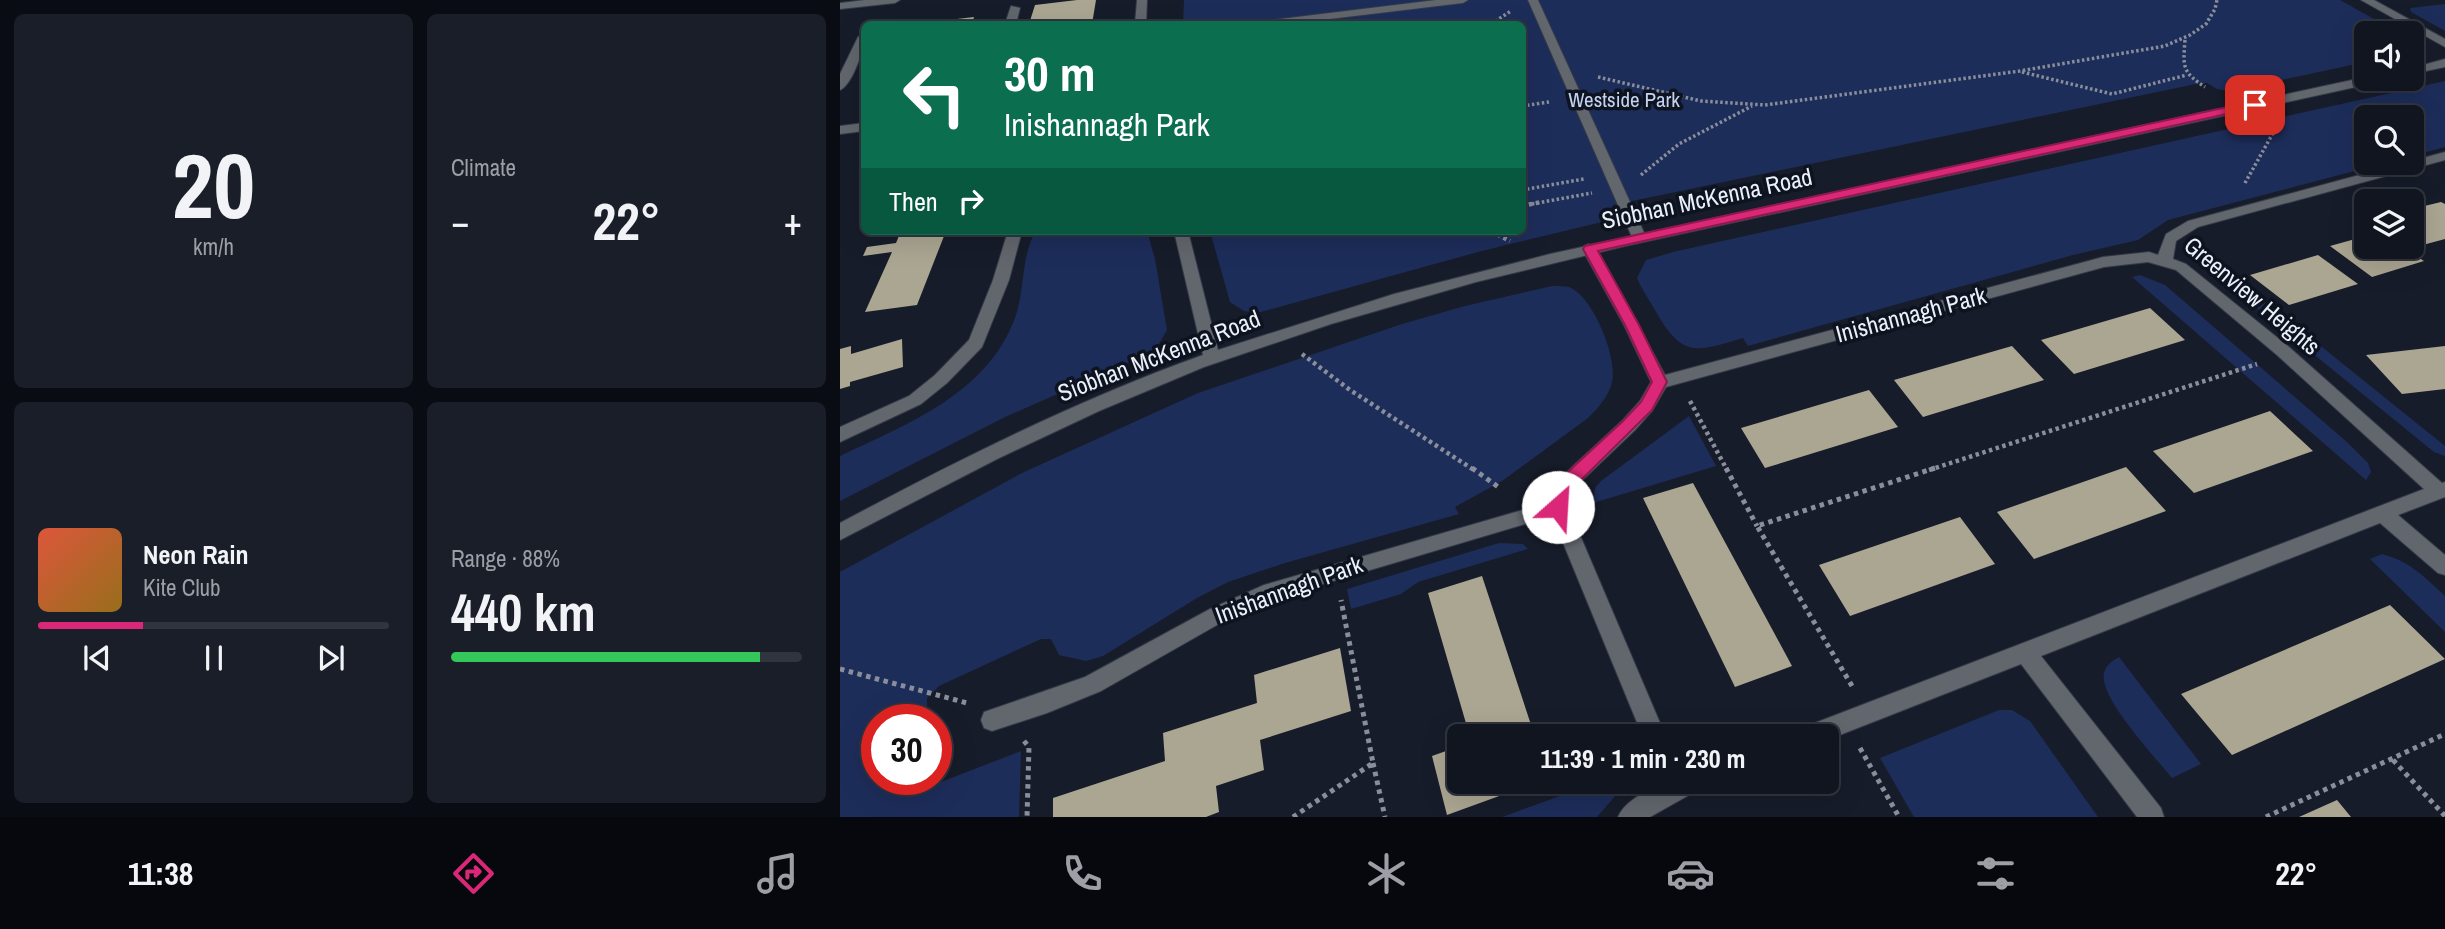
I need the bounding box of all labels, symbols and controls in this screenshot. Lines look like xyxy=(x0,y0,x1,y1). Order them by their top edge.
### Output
map controls xyxy=(2354,21,2424,259)
button: sound xyxy=(2354,21,2424,91)
text: 30 m xyxy=(1004,40,1096,106)
icon: left xyxy=(889,49,980,140)
pin xyxy=(2225,75,2285,135)
park label: Westside Park xyxy=(1568,85,1680,114)
icon: arrive xyxy=(2236,86,2274,124)
text: Inishannagh Park xyxy=(1004,103,1210,146)
button: search xyxy=(2354,105,2424,175)
text: 20 xyxy=(172,124,255,246)
text: Climate xyxy=(451,152,516,183)
street label: Siobhan McKenna Road xyxy=(1599,160,1815,236)
icon: right xyxy=(952,182,990,220)
text: Then xyxy=(889,184,938,219)
text: 22° xyxy=(592,186,661,256)
button: layers xyxy=(2354,189,2424,259)
text: − xyxy=(451,196,469,247)
text: + xyxy=(784,196,802,247)
street label: Greenview Heights xyxy=(2178,229,2327,362)
text: km/h xyxy=(193,231,234,262)
street label: Inishannagh Park xyxy=(1832,279,1990,349)
street label: Siobhan McKenna Road xyxy=(1053,302,1264,408)
position arrow xyxy=(1521,470,1595,544)
text: Neon Rain xyxy=(143,537,248,572)
text: Range · 88% xyxy=(451,543,560,574)
street label: Inishannagh Park xyxy=(1211,548,1367,630)
text: Kite Club xyxy=(143,572,221,603)
text: 440 km xyxy=(451,577,596,647)
icon: previous xyxy=(78,639,116,677)
icon: pause xyxy=(195,639,233,677)
icon: next xyxy=(312,639,350,677)
speed limit sign: 30 xyxy=(861,704,952,795)
text: 11:39 · 1 min · 230 m xyxy=(1540,741,1746,776)
icon: directions xyxy=(449,849,498,898)
icon: music xyxy=(753,849,802,898)
icon: phone xyxy=(1058,849,1107,898)
icon: climate xyxy=(1362,849,1411,898)
icon: car xyxy=(1666,849,1715,898)
icon: filters xyxy=(1971,849,2020,898)
text: 11:38 xyxy=(128,852,193,895)
text: 22° xyxy=(2275,852,2317,895)

